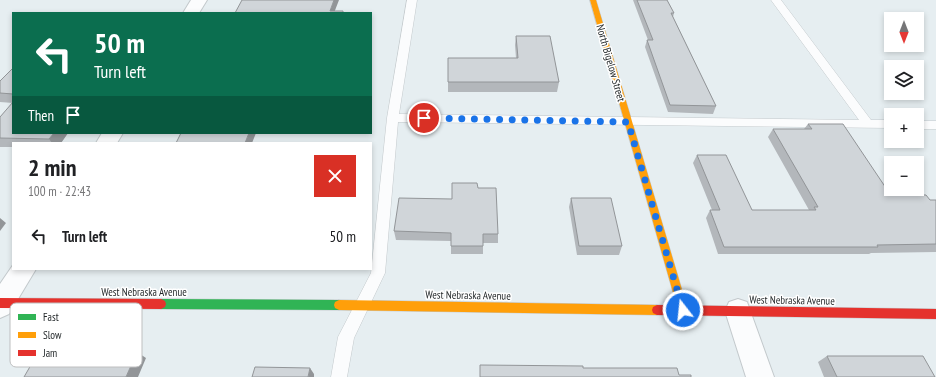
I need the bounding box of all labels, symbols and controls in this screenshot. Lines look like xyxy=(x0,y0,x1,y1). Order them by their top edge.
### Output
north arrow xyxy=(884,12,924,52)
map controls xyxy=(884,12,924,196)
street label: North Bigelow Street xyxy=(593,23,629,103)
text: 50 m xyxy=(94,24,145,61)
icon: left xyxy=(28,28,80,80)
text: Turn left xyxy=(94,60,146,83)
button: layers xyxy=(884,60,924,100)
pin xyxy=(407,101,441,135)
icon: arrive xyxy=(62,104,84,126)
text: Then xyxy=(28,106,54,125)
icon: arrive xyxy=(413,107,435,129)
button: + xyxy=(884,108,924,148)
text: 2 min xyxy=(28,152,76,183)
button: close xyxy=(314,155,356,197)
button: − xyxy=(884,156,924,196)
text: 100 m · 22:43 xyxy=(28,183,91,200)
icon: left xyxy=(28,225,50,247)
text: Turn left xyxy=(62,227,107,246)
text: 50 m xyxy=(330,227,356,246)
street label: West Nebraska Avenue xyxy=(101,285,187,299)
street label: West Nebraska Avenue xyxy=(425,287,511,303)
position arrow xyxy=(662,289,704,331)
street label: West Nebraska Avenue xyxy=(749,292,835,308)
legend xyxy=(10,303,142,367)
text: Fast xyxy=(43,310,59,324)
text: Slow xyxy=(43,328,62,342)
text: Jam xyxy=(42,346,57,360)

